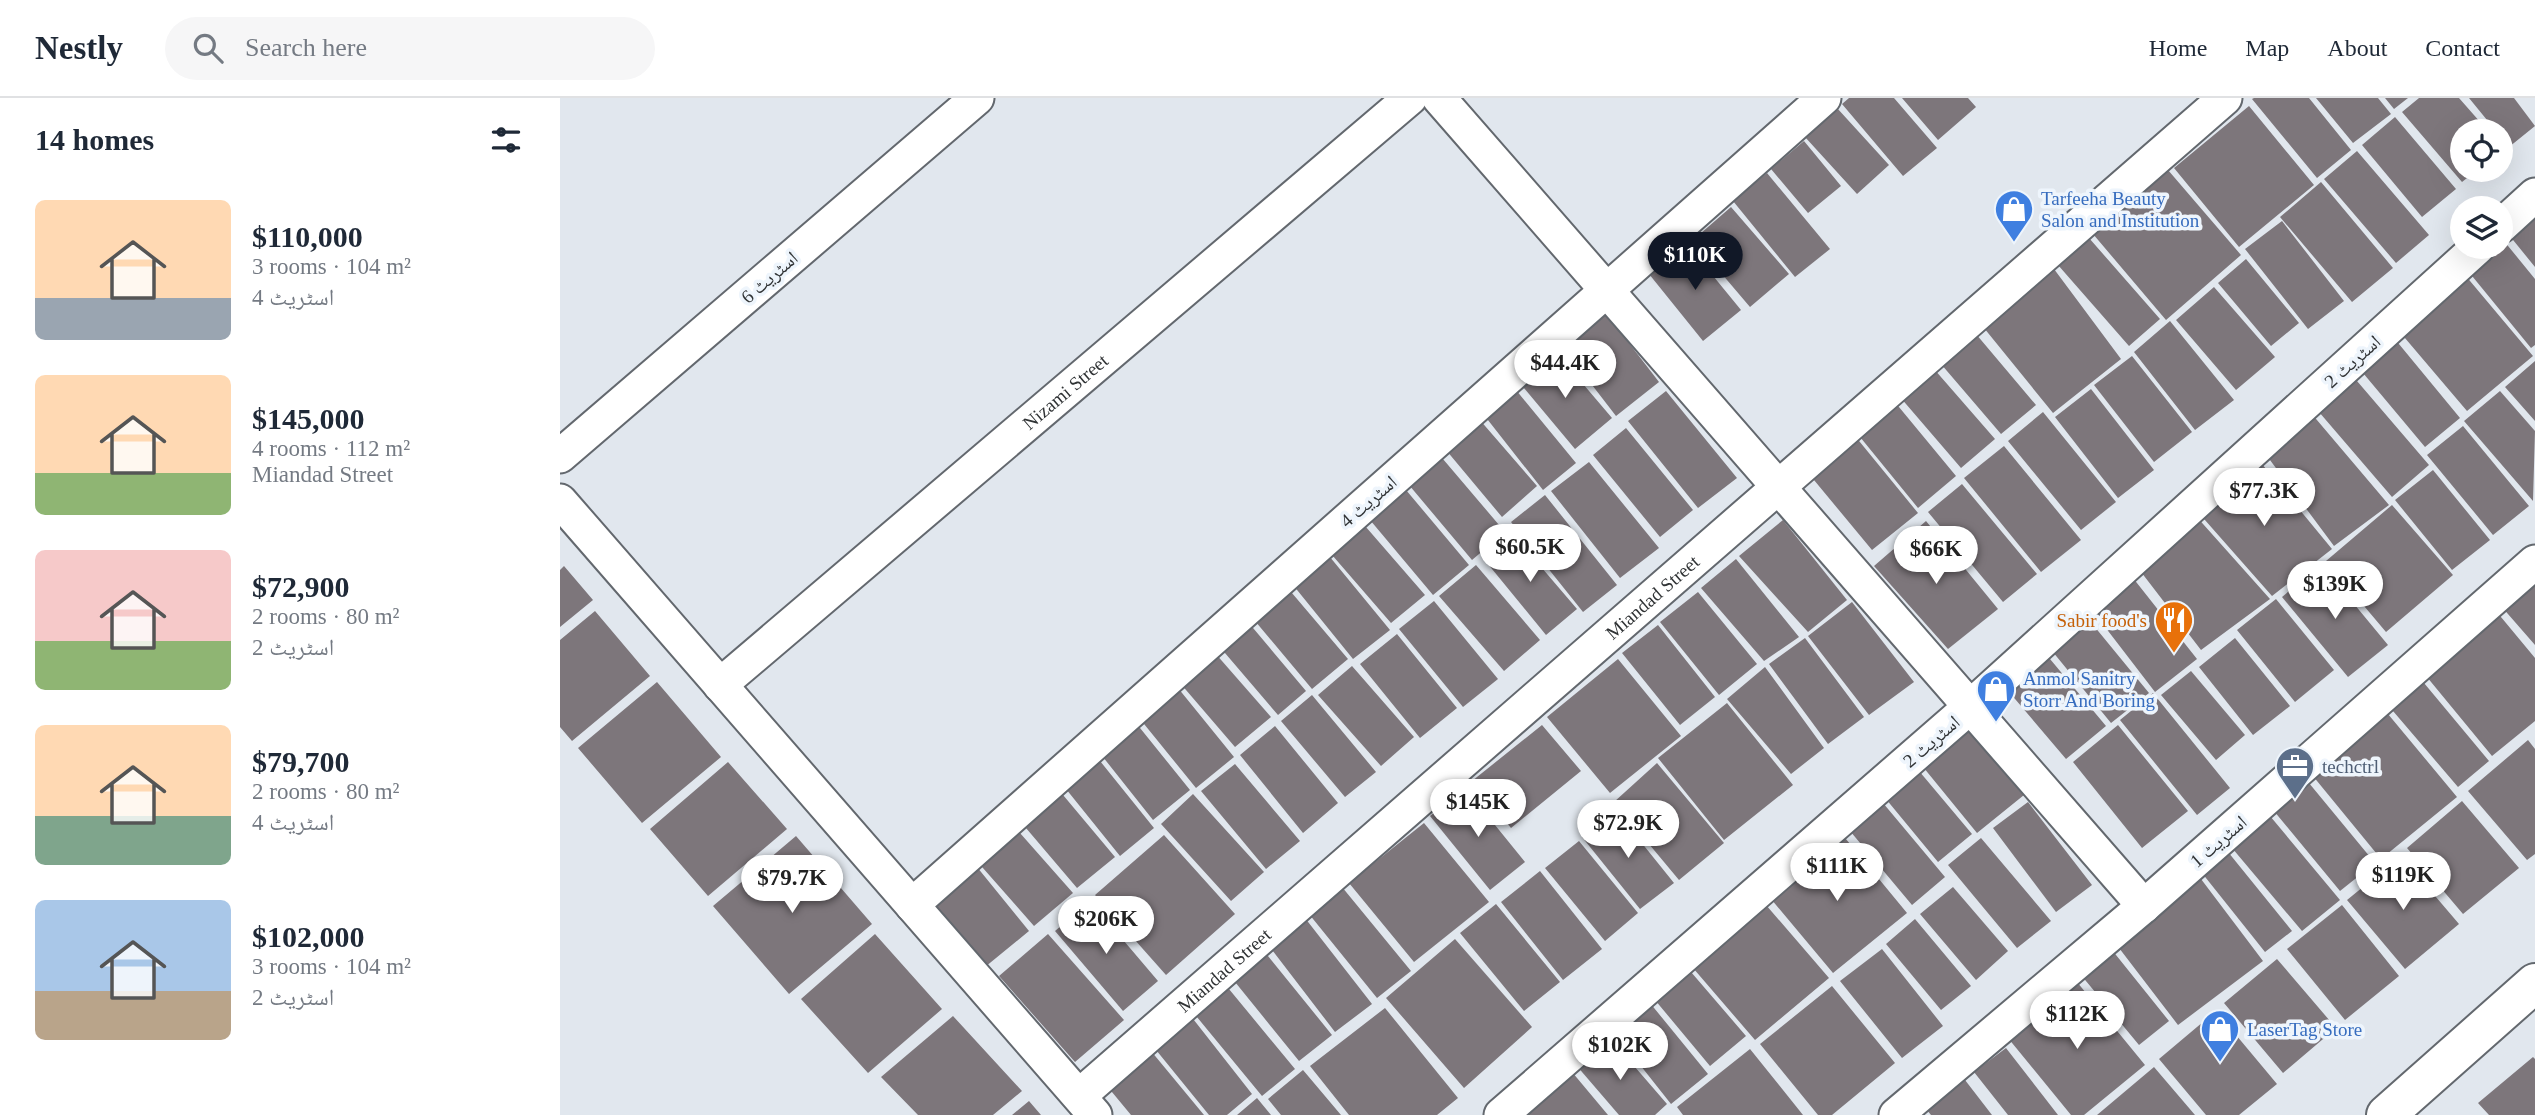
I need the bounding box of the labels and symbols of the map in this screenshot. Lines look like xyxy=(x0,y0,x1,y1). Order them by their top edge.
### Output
shop icon: Tarfeeha Beauty Salon and Institution xyxy=(1993,188,2035,243)
place label: Tarfeeha Beauty Salon and Institution xyxy=(2041,188,2200,231)
pin: $110K xyxy=(1646,232,1744,292)
street label: اسٹریٹ 6 xyxy=(737,247,802,308)
street label: اسٹریٹ 2 xyxy=(2320,331,2385,393)
pin: $44.4K xyxy=(1508,341,1622,400)
street label: Nizami Street xyxy=(1019,349,1113,434)
pin: $77.3K xyxy=(2207,468,2321,528)
street label: اسٹریٹ 4 xyxy=(1336,471,1401,532)
pin: $60.5K xyxy=(1473,524,1587,584)
pin: $66K xyxy=(1895,526,1977,586)
street label: Miandad Street xyxy=(1602,551,1704,643)
pin: $139K xyxy=(2286,561,2384,621)
restaurant icon: Sabir food's xyxy=(2153,599,2195,654)
place label: Sabir food's xyxy=(2056,610,2147,631)
shop icon: Anmol Sanitry Storr And Boring xyxy=(1975,668,2017,723)
place label: Anmol Sanitry Storr And Boring xyxy=(2023,668,2155,711)
street label: اسٹریٹ 2 xyxy=(1899,711,1964,772)
office icon: techctrl xyxy=(2274,745,2316,800)
place label: techctrl xyxy=(2322,756,2379,777)
pin: $145K xyxy=(1429,780,1527,839)
pin: $72.9K xyxy=(1571,800,1685,860)
street label: اسٹریٹ 1 xyxy=(2186,811,2251,872)
pin: $111K xyxy=(1788,844,1886,903)
pin: $119K xyxy=(2354,852,2452,912)
pin: $79.7K xyxy=(735,856,849,915)
pin: $206K xyxy=(1057,896,1155,956)
street label: Miandad Street xyxy=(1173,924,1276,1017)
pin: $112K xyxy=(2028,992,2126,1051)
shop icon: LaserTag Store xyxy=(2199,1008,2241,1063)
place label: LaserTag Store xyxy=(2247,1019,2362,1040)
pin: $102K xyxy=(1571,1023,1669,1082)

